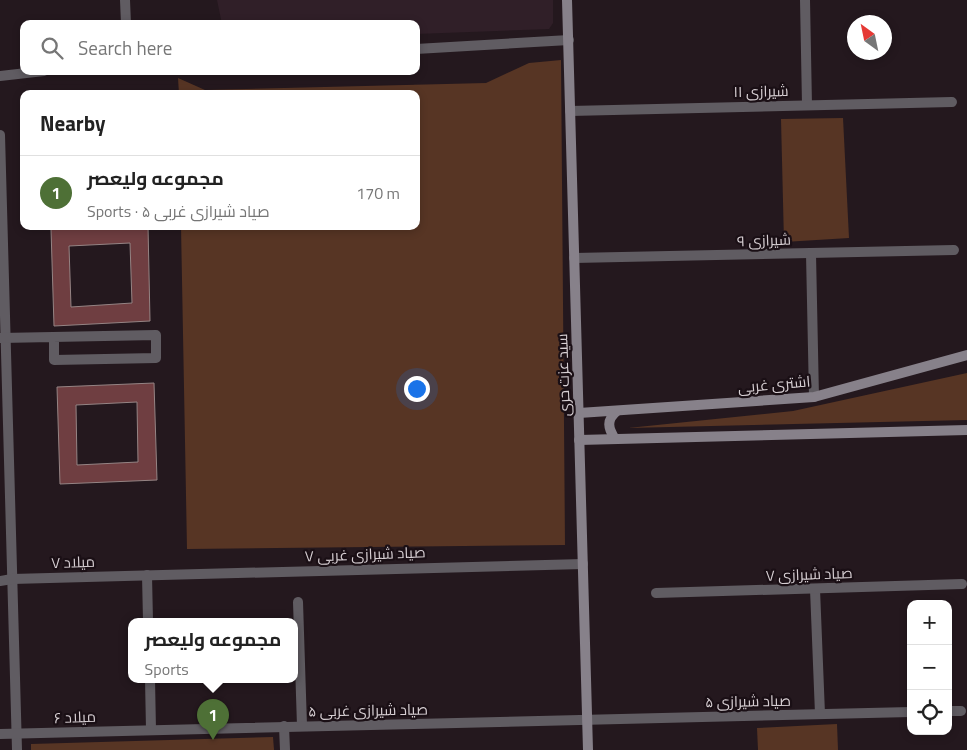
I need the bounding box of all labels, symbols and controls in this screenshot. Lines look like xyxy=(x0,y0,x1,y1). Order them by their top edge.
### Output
north arrow xyxy=(847,15,892,60)
search box xyxy=(20,20,420,75)
text: Search here xyxy=(78,33,172,62)
icon: search xyxy=(38,34,66,62)
street label: شیرازی ۱۱ xyxy=(733,79,789,103)
text: Nearby xyxy=(40,107,105,139)
text: مجموعه ولیعصر xyxy=(87,163,224,192)
text: 1 xyxy=(52,181,60,205)
text: 170 m xyxy=(356,181,400,205)
text: Sports · صیاد شیرازی غربی ۵ xyxy=(87,199,270,223)
street label: شیرازی ۹ xyxy=(737,228,791,252)
street label: سید عزت حری xyxy=(550,333,576,417)
street label: اشتری غربی xyxy=(737,369,811,399)
your location xyxy=(404,376,430,402)
street label: صیاد شیرازی غربی ۷ xyxy=(304,540,426,568)
street label: میلاد ۷ xyxy=(51,550,95,574)
street label: صیاد شیرازی ۷ xyxy=(765,561,853,587)
map controls xyxy=(907,600,952,735)
button: + xyxy=(907,600,952,645)
popup xyxy=(128,618,298,683)
text: مجموعه ولیعصر xyxy=(145,624,281,653)
button: − xyxy=(907,645,952,690)
text: Sports xyxy=(145,657,189,681)
street label: صیاد شیرازی ۵ xyxy=(705,689,791,713)
button: locate xyxy=(907,690,952,735)
street label: صیاد شیرازی غربی ۵ xyxy=(308,697,428,723)
pin: 1 xyxy=(197,699,229,740)
street label: میلاد ۶ xyxy=(54,705,96,729)

